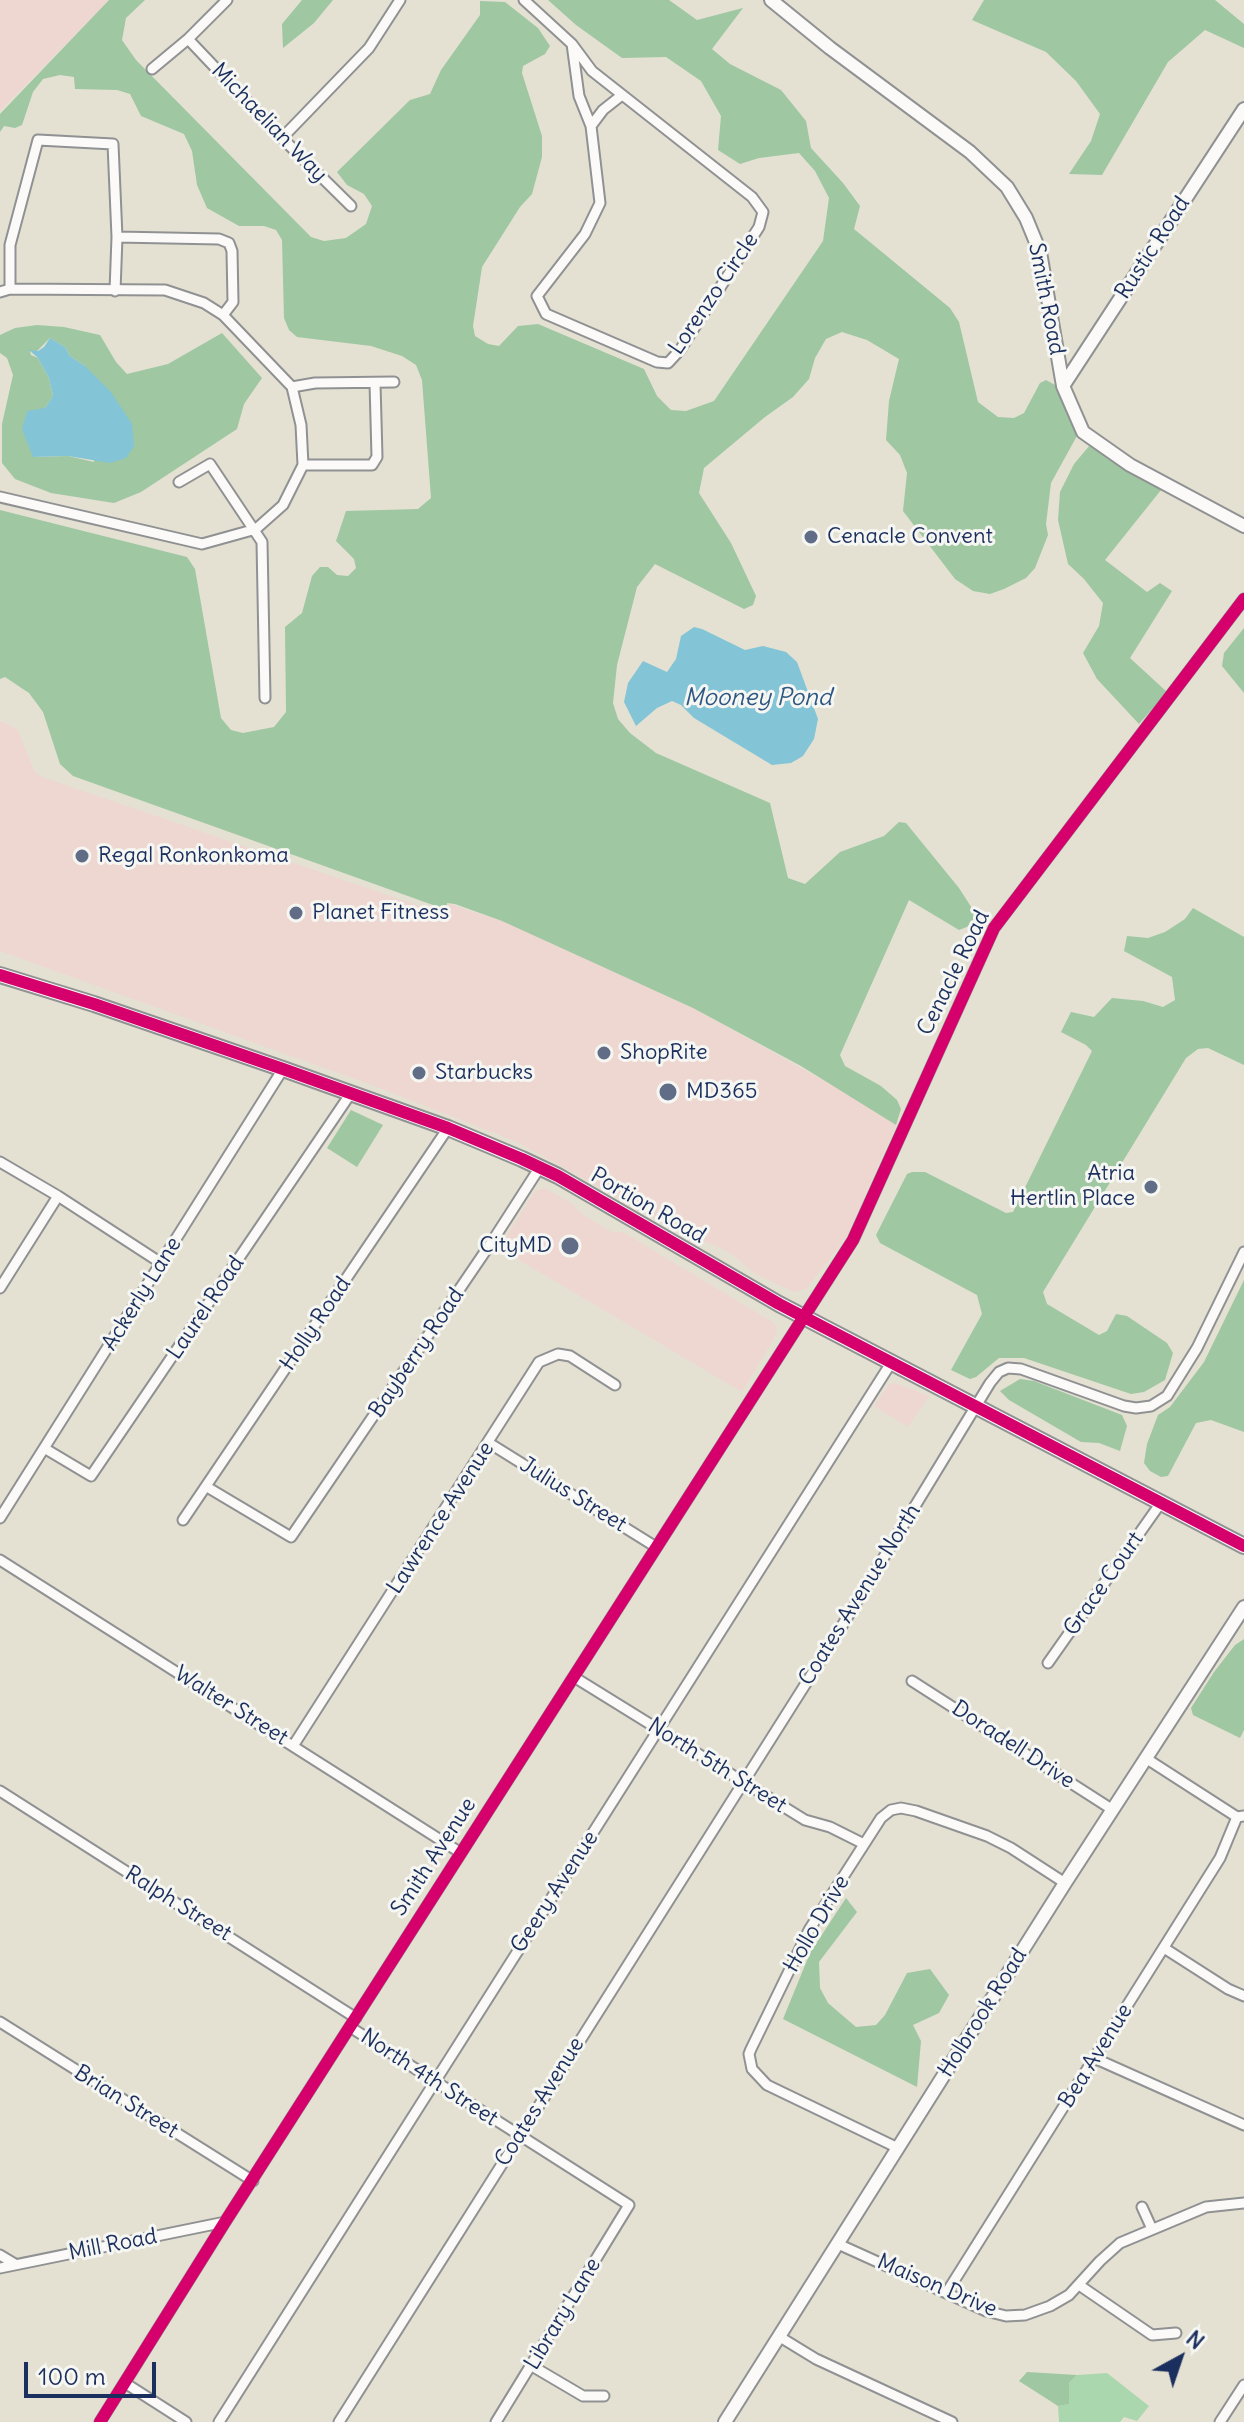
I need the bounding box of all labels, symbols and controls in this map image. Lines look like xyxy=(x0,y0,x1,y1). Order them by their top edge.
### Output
street label: Michaelian Way xyxy=(205,58,333,188)
street label: Rustic Road xyxy=(1110,192,1196,304)
street label: Lorenzo Circle xyxy=(664,228,764,360)
street label: Smith Road xyxy=(1022,241,1070,357)
place label: Cenacle Convent xyxy=(827,524,993,550)
marker: Cenacle Convent xyxy=(802,528,820,546)
water label: Mooney Pond xyxy=(684,684,832,712)
place label: Regal Ronkonkoma xyxy=(98,843,289,869)
marker: Regal Ronkonkoma xyxy=(73,847,91,865)
place label: Planet Fitness xyxy=(312,900,449,926)
marker: Planet Fitness xyxy=(287,904,305,922)
street label: Cenacle Road xyxy=(912,906,996,1040)
place label: ShopRite xyxy=(620,1040,708,1066)
marker: ShopRite xyxy=(595,1044,613,1062)
place label: Starbucks xyxy=(435,1060,533,1086)
marker: Starbucks xyxy=(410,1064,428,1082)
place label: MD365 xyxy=(686,1079,757,1105)
marker: MD365 xyxy=(657,1081,679,1103)
place label: Atria Hertlin Place xyxy=(1010,1161,1135,1212)
street label: Portion Road xyxy=(586,1162,710,1250)
marker: Atria Hertlin Place xyxy=(1142,1178,1160,1196)
street label: Ackerly Lane xyxy=(97,1232,187,1356)
place label: CityMD xyxy=(479,1233,552,1259)
marker: CityMD xyxy=(559,1235,581,1257)
street label: Laurel Road xyxy=(162,1251,250,1365)
street label: Holly Road xyxy=(275,1272,357,1376)
street label: Bayberry Road xyxy=(364,1283,470,1423)
street label: Lawrence Avenue xyxy=(382,1437,500,1599)
street label: Julius Street xyxy=(515,1452,631,1538)
street label: Coates Avenue North xyxy=(793,1499,927,1691)
street label: Grace Court xyxy=(1059,1527,1149,1641)
street label: Walter Street xyxy=(169,1661,293,1751)
street label: Doradell Drive xyxy=(947,1696,1079,1794)
street label: North 5th Street xyxy=(643,1713,791,1819)
street label: Smith Avenue xyxy=(386,1793,482,1921)
street label: Geery Avenue xyxy=(506,1826,604,1958)
street label: Ralph Street xyxy=(120,1861,236,1947)
street label: Hollo Drive xyxy=(779,1871,855,1977)
street label: Holbrook Road xyxy=(933,1944,1033,2082)
street label: Bea Avenue xyxy=(1054,1999,1138,2113)
street label: North 4th Street xyxy=(355,2024,503,2132)
street label: Coates Avenue xyxy=(490,2033,590,2171)
street label: Brian Street xyxy=(69,2060,183,2144)
street label: Mill Road xyxy=(67,2224,159,2266)
street label: Maison Drive xyxy=(873,2249,1001,2323)
street label: Library Lane xyxy=(519,2253,607,2375)
north arrow xyxy=(1140,2318,1220,2398)
text: N xyxy=(1181,2324,1210,2355)
scale bar xyxy=(28,2346,160,2396)
text: 100 m xyxy=(38,2361,106,2391)

